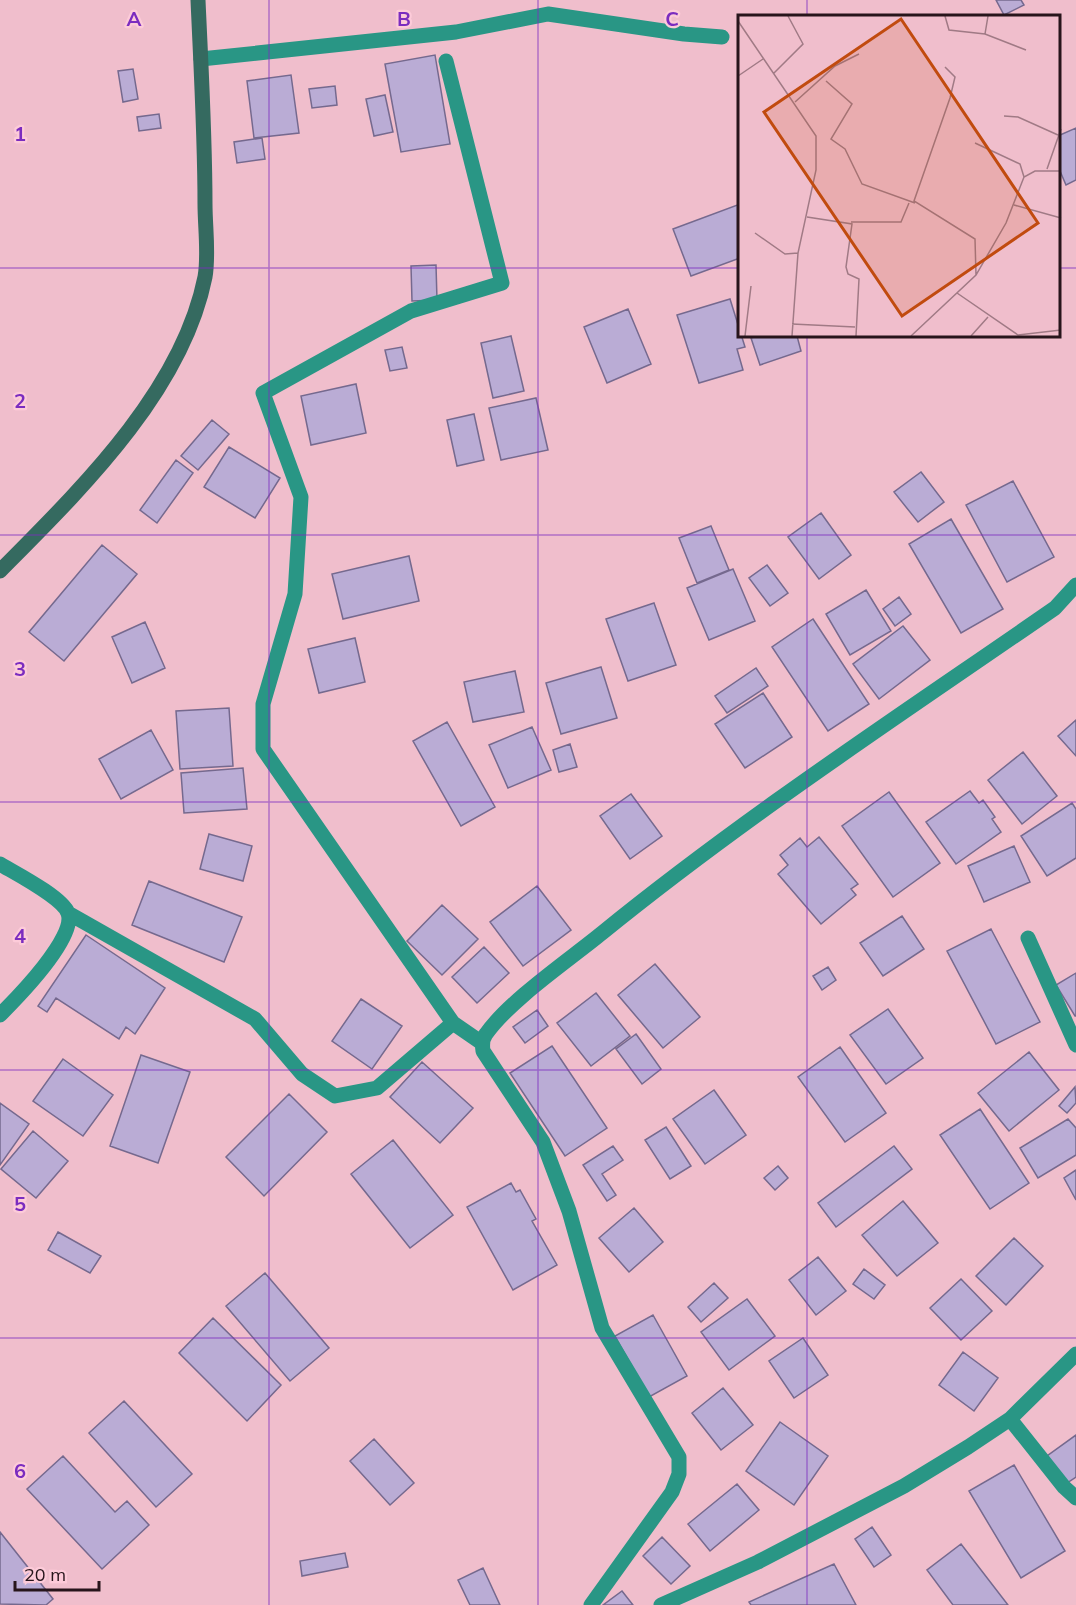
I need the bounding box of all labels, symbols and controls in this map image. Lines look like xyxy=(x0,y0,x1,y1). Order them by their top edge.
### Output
text: A xyxy=(127,6,142,31)
text: B xyxy=(397,6,411,31)
text: C xyxy=(665,6,679,31)
inset map xyxy=(738,15,1061,338)
text: 1 xyxy=(14,121,26,146)
text: 2 xyxy=(14,388,26,413)
text: 3 xyxy=(14,656,26,681)
text: 4 xyxy=(14,923,26,948)
text: 5 xyxy=(14,1191,26,1216)
text: 6 xyxy=(14,1458,26,1483)
scale bar xyxy=(15,1554,99,1592)
text: 20 m xyxy=(24,1563,66,1586)

